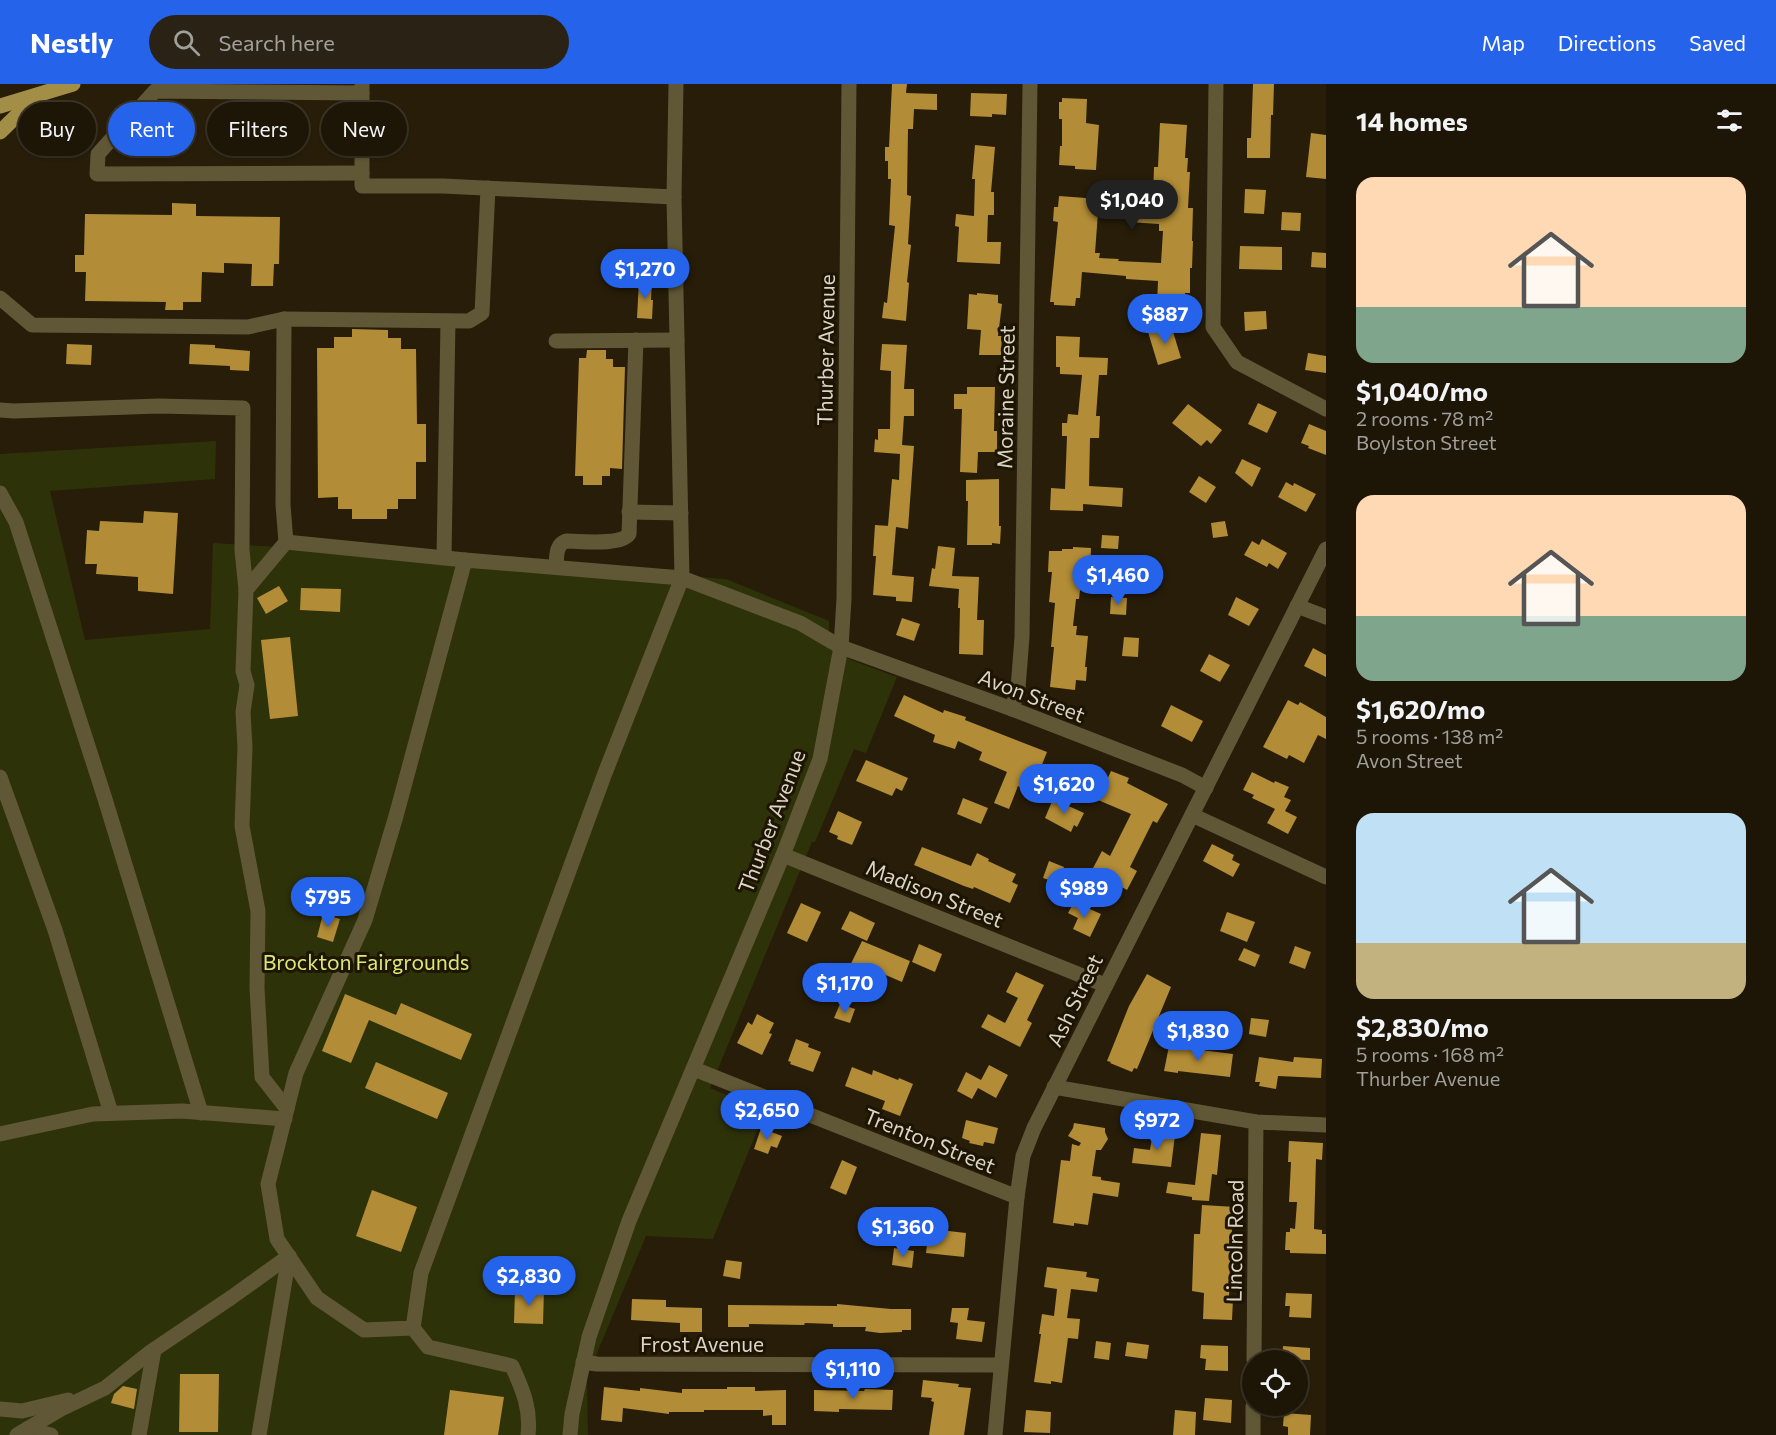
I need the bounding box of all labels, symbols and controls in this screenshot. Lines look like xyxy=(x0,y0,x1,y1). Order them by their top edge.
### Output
search box xyxy=(149,15,569,69)
text: Nestly xyxy=(30,25,113,59)
icon: search xyxy=(170,26,203,59)
text: Search here xyxy=(218,29,335,56)
text: Map xyxy=(1482,30,1525,55)
text: Directions xyxy=(1558,30,1656,55)
text: Saved xyxy=(1689,30,1746,55)
chip: Buy xyxy=(18,102,96,156)
chip: Rent xyxy=(108,102,195,156)
chip: Filters xyxy=(207,102,309,156)
chip: New xyxy=(321,102,407,156)
icon: filters xyxy=(1713,104,1746,137)
text: 14 homes xyxy=(1356,105,1468,136)
pin: $1,040 xyxy=(1083,180,1181,231)
text: $1,040 xyxy=(1100,187,1164,211)
icon: home xyxy=(1497,216,1605,324)
pin: $1,270 xyxy=(596,249,694,300)
text: $1,270 xyxy=(615,256,675,280)
street label: Thurber Avenue xyxy=(811,274,839,426)
pin: $887 xyxy=(1129,294,1201,345)
text: $887 xyxy=(1141,301,1189,325)
street label: Moraine Street xyxy=(991,325,1019,469)
text: $1,040/mo xyxy=(1356,375,1488,406)
text: 2 rooms · 78 m² xyxy=(1356,406,1493,430)
text: Boylston Street xyxy=(1356,430,1497,454)
icon: home xyxy=(1497,534,1605,642)
pin: $1,460 xyxy=(1069,555,1167,606)
text: $1,460 xyxy=(1086,562,1150,586)
street label: Avon Street xyxy=(975,663,1089,727)
text: $1,620/mo xyxy=(1356,693,1485,724)
text: 5 rooms · 138 m² xyxy=(1356,724,1503,748)
street label: Thurber Avenue xyxy=(732,746,810,896)
text: Avon Street xyxy=(1356,748,1463,772)
pin: $1,620 xyxy=(1015,764,1113,815)
text: $1,620 xyxy=(1033,771,1095,795)
icon: home xyxy=(1497,852,1605,960)
street label: Madison Street xyxy=(863,854,1007,932)
pin: $989 xyxy=(1048,868,1120,919)
text: $989 xyxy=(1060,875,1108,899)
pin: $795 xyxy=(292,877,364,928)
text: $795 xyxy=(305,884,351,908)
park label: Brockton Fairgrounds xyxy=(263,949,469,974)
street label: Ash Street xyxy=(1041,950,1107,1050)
pin: $1,170 xyxy=(796,963,894,1014)
text: $1,170 xyxy=(816,970,874,994)
pin: $1,830 xyxy=(1149,1011,1247,1062)
text: $2,830/mo xyxy=(1356,1011,1489,1042)
text: $1,830 xyxy=(1167,1018,1229,1042)
text: 5 rooms · 168 m² xyxy=(1356,1042,1504,1066)
text: Thurber Avenue xyxy=(1356,1066,1500,1090)
pin: $2,650 xyxy=(718,1090,816,1141)
text: $2,650 xyxy=(735,1097,799,1121)
pin: $972 xyxy=(1121,1100,1193,1151)
street label: Trenton Street xyxy=(861,1102,999,1178)
text: $972 xyxy=(1134,1107,1180,1131)
street label: Lincoln Road xyxy=(1220,1179,1248,1303)
pin: $1,360 xyxy=(854,1207,952,1258)
text: $1,360 xyxy=(872,1214,934,1238)
pin: $2,830 xyxy=(480,1256,578,1307)
text: $2,830 xyxy=(497,1263,561,1287)
street label: Frost Avenue xyxy=(640,1331,764,1356)
pin: $1,110 xyxy=(804,1349,902,1400)
map controls xyxy=(1242,1350,1308,1416)
button: locate xyxy=(1242,1350,1308,1416)
text: $1,110 xyxy=(825,1356,881,1380)

